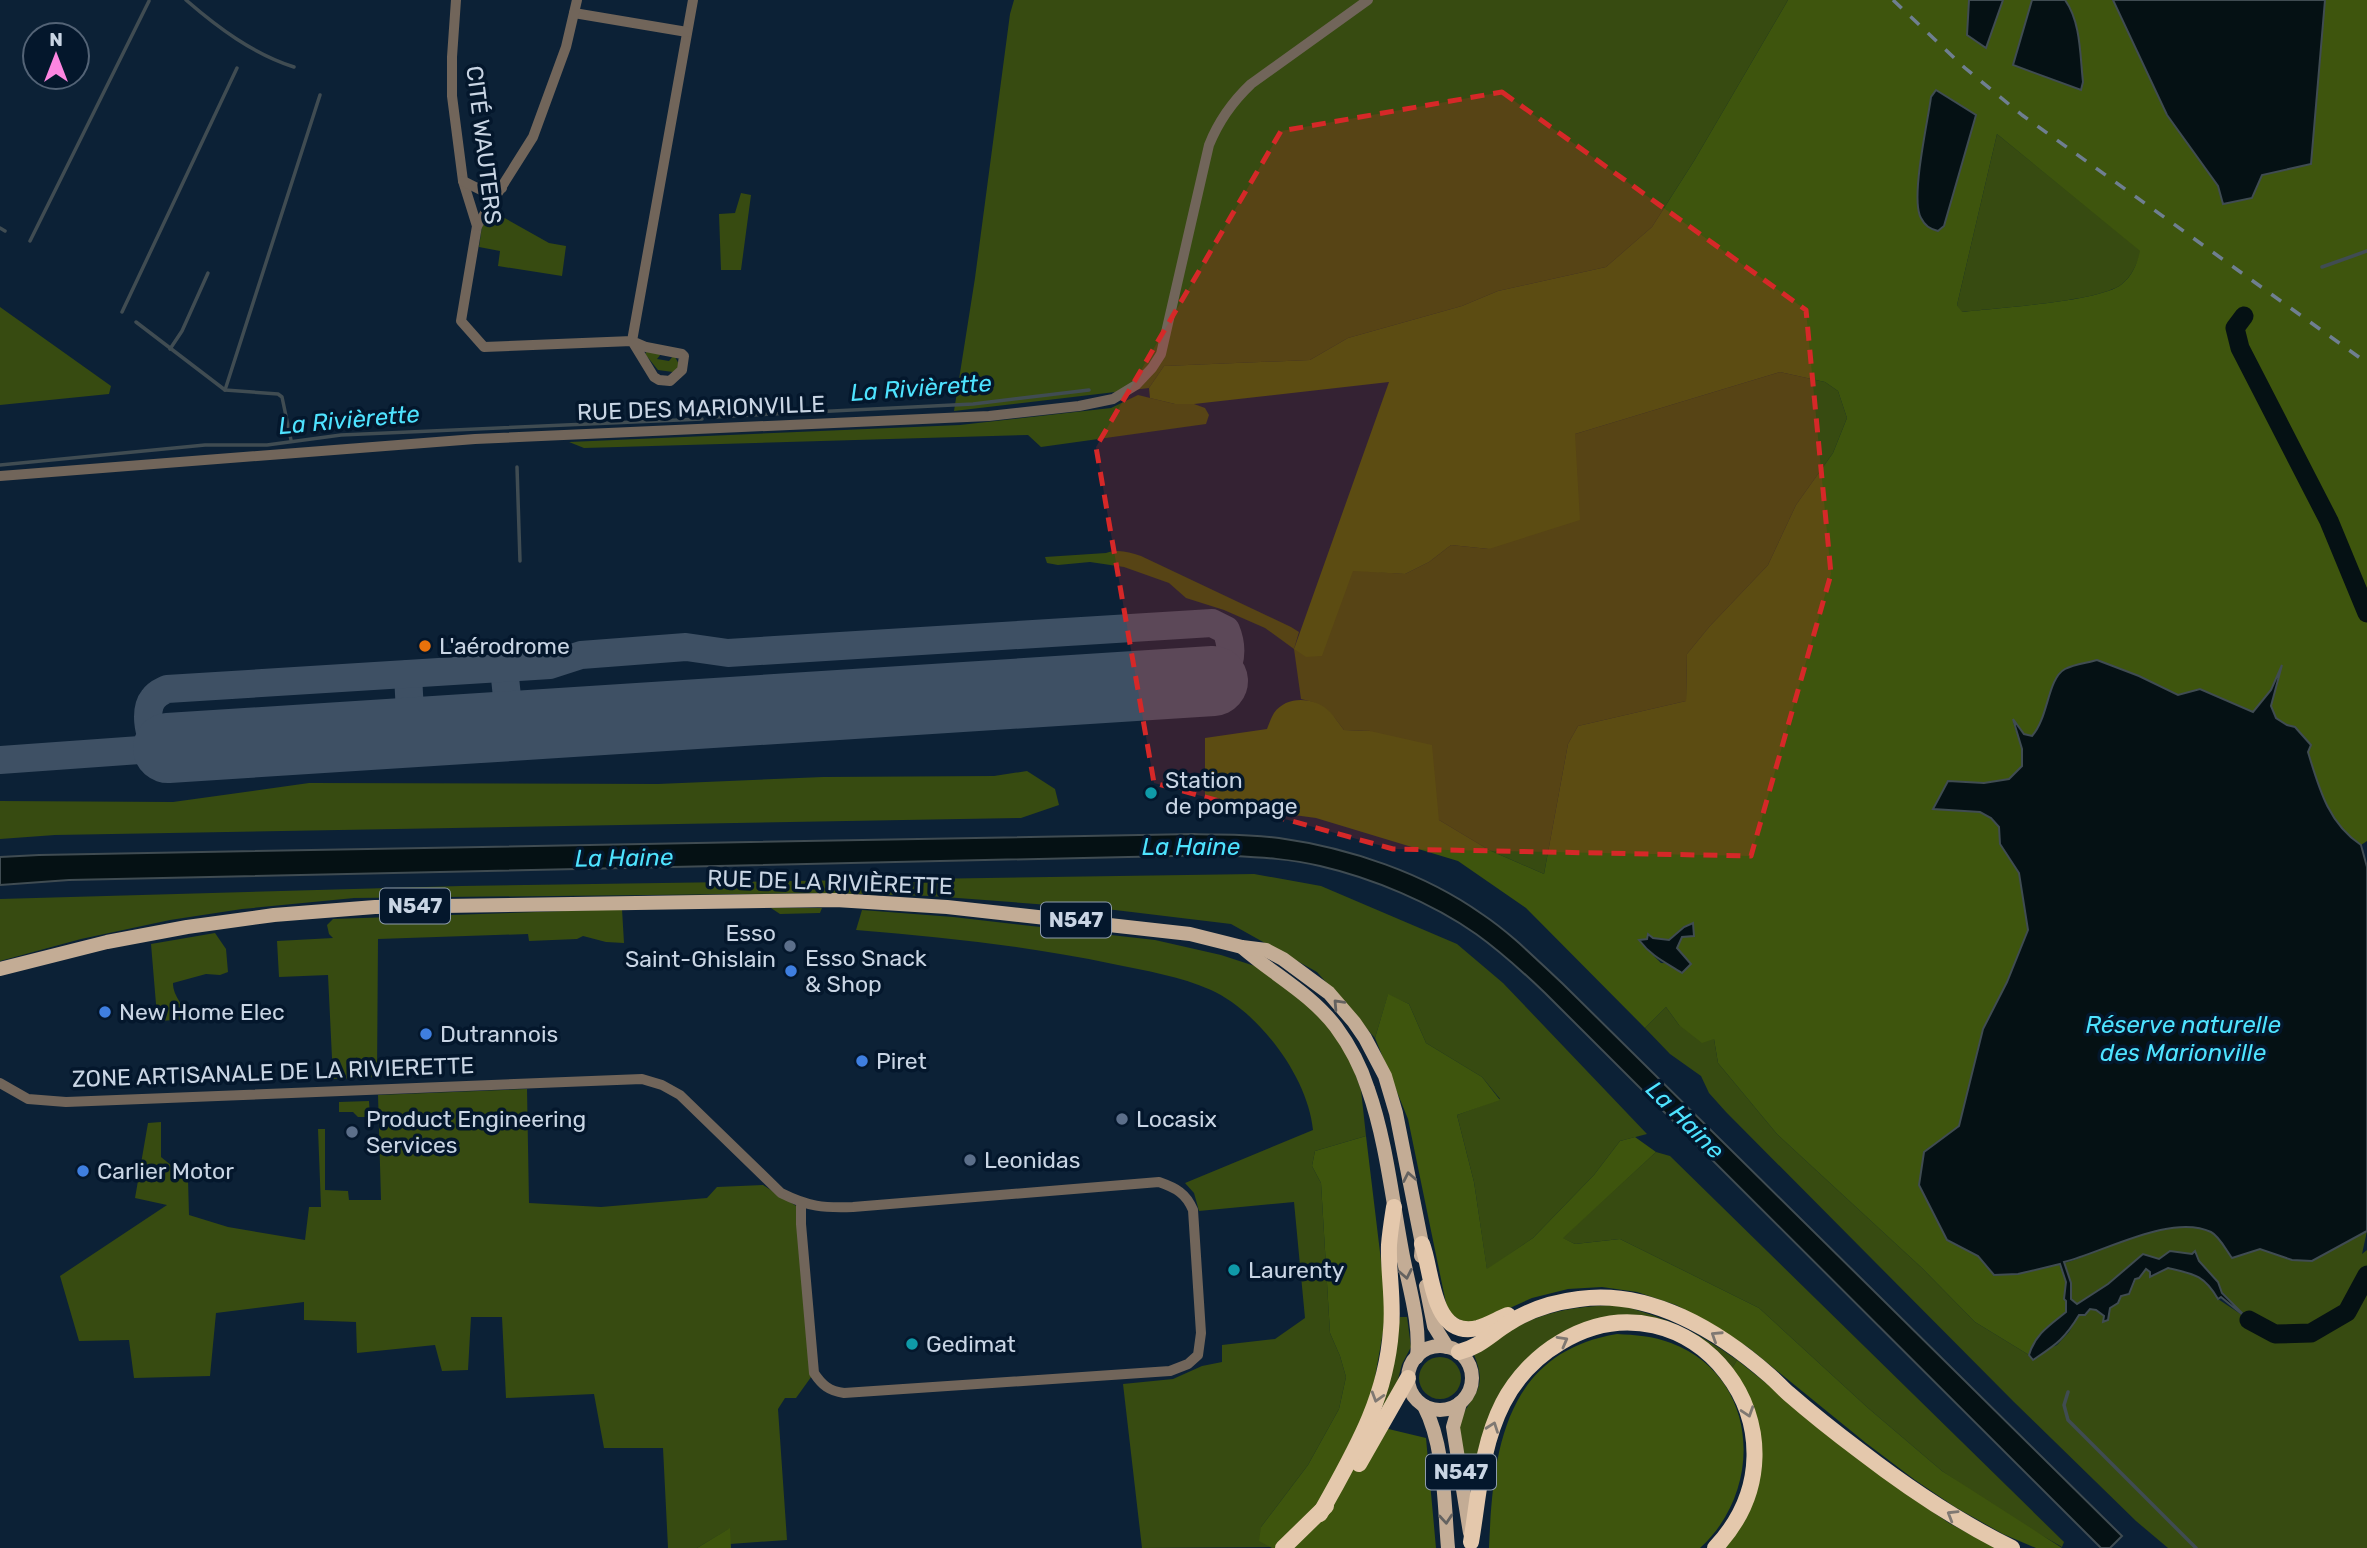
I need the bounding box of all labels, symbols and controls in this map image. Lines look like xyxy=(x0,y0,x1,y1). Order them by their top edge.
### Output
north arrow xyxy=(21,21,91,91)
text: N xyxy=(49,28,63,51)
street label: CITÉ WAUTERS xyxy=(460,64,508,226)
water label: La Rivièrette xyxy=(849,369,993,407)
street label: RUE DES MARIONVILLE xyxy=(576,390,826,426)
water label: La Rivièrette xyxy=(277,400,421,440)
place label: L'aérodrome xyxy=(439,632,570,660)
marker: L'aérodrome xyxy=(417,638,433,654)
place label: Station de pompage xyxy=(1165,766,1298,820)
marker: Station de pompage xyxy=(1143,785,1159,801)
water label: La Haine xyxy=(1142,833,1240,861)
water label: La Haine xyxy=(575,843,673,873)
street label: RUE DE LA RIVIÈRETTE xyxy=(707,864,953,900)
road number: N547 xyxy=(380,888,450,923)
road number: N547 xyxy=(1041,902,1111,937)
place label: Esso Saint-Ghislain xyxy=(625,919,776,973)
marker: Esso Saint-Ghislain xyxy=(782,938,798,954)
place label: Esso Snack & Shop xyxy=(805,944,927,998)
marker: Esso Snack & Shop xyxy=(783,963,799,979)
place label: New Home Elec xyxy=(119,998,285,1026)
one-way arrow xyxy=(1334,999,1347,1012)
marker: New Home Elec xyxy=(97,1004,113,1020)
water label: Réserve naturelle des Marionville xyxy=(2085,1011,2281,1067)
place label: Dutrannois xyxy=(440,1020,558,1048)
marker: Dutrannois xyxy=(418,1026,434,1042)
place label: Piret xyxy=(876,1047,927,1075)
street label: ZONE ARTISANALE DE LA RIVIERETTE xyxy=(71,1051,475,1093)
marker: Piret xyxy=(854,1053,870,1069)
water label: La Haine xyxy=(1640,1075,1730,1165)
place label: Product Engineering Services xyxy=(366,1105,586,1159)
place label: Locasix xyxy=(1136,1105,1217,1133)
marker: Locasix xyxy=(1114,1111,1130,1127)
marker: Product Engineering Services xyxy=(344,1124,360,1140)
place label: Leonidas xyxy=(984,1146,1080,1174)
marker: Leonidas xyxy=(962,1152,978,1168)
place label: Carlier Motor xyxy=(97,1157,234,1185)
marker: Carlier Motor xyxy=(75,1163,91,1179)
one-way arrow xyxy=(1402,1171,1417,1183)
place label: Laurenty xyxy=(1248,1256,1345,1284)
marker: Laurenty xyxy=(1226,1262,1242,1278)
one-way arrow xyxy=(1398,1268,1413,1280)
place label: Gedimat xyxy=(926,1330,1016,1358)
one-way arrow xyxy=(1711,1332,1724,1344)
marker: Gedimat xyxy=(904,1336,920,1352)
one-way arrow xyxy=(1556,1336,1568,1349)
one-way arrow xyxy=(1371,1391,1386,1403)
one-way arrow xyxy=(1740,1406,1754,1418)
one-way arrow xyxy=(1485,1422,1499,1434)
road number: N547 xyxy=(1426,1454,1496,1490)
one-way arrow xyxy=(1946,1511,1959,1524)
one-way arrow xyxy=(1438,1514,1453,1525)

